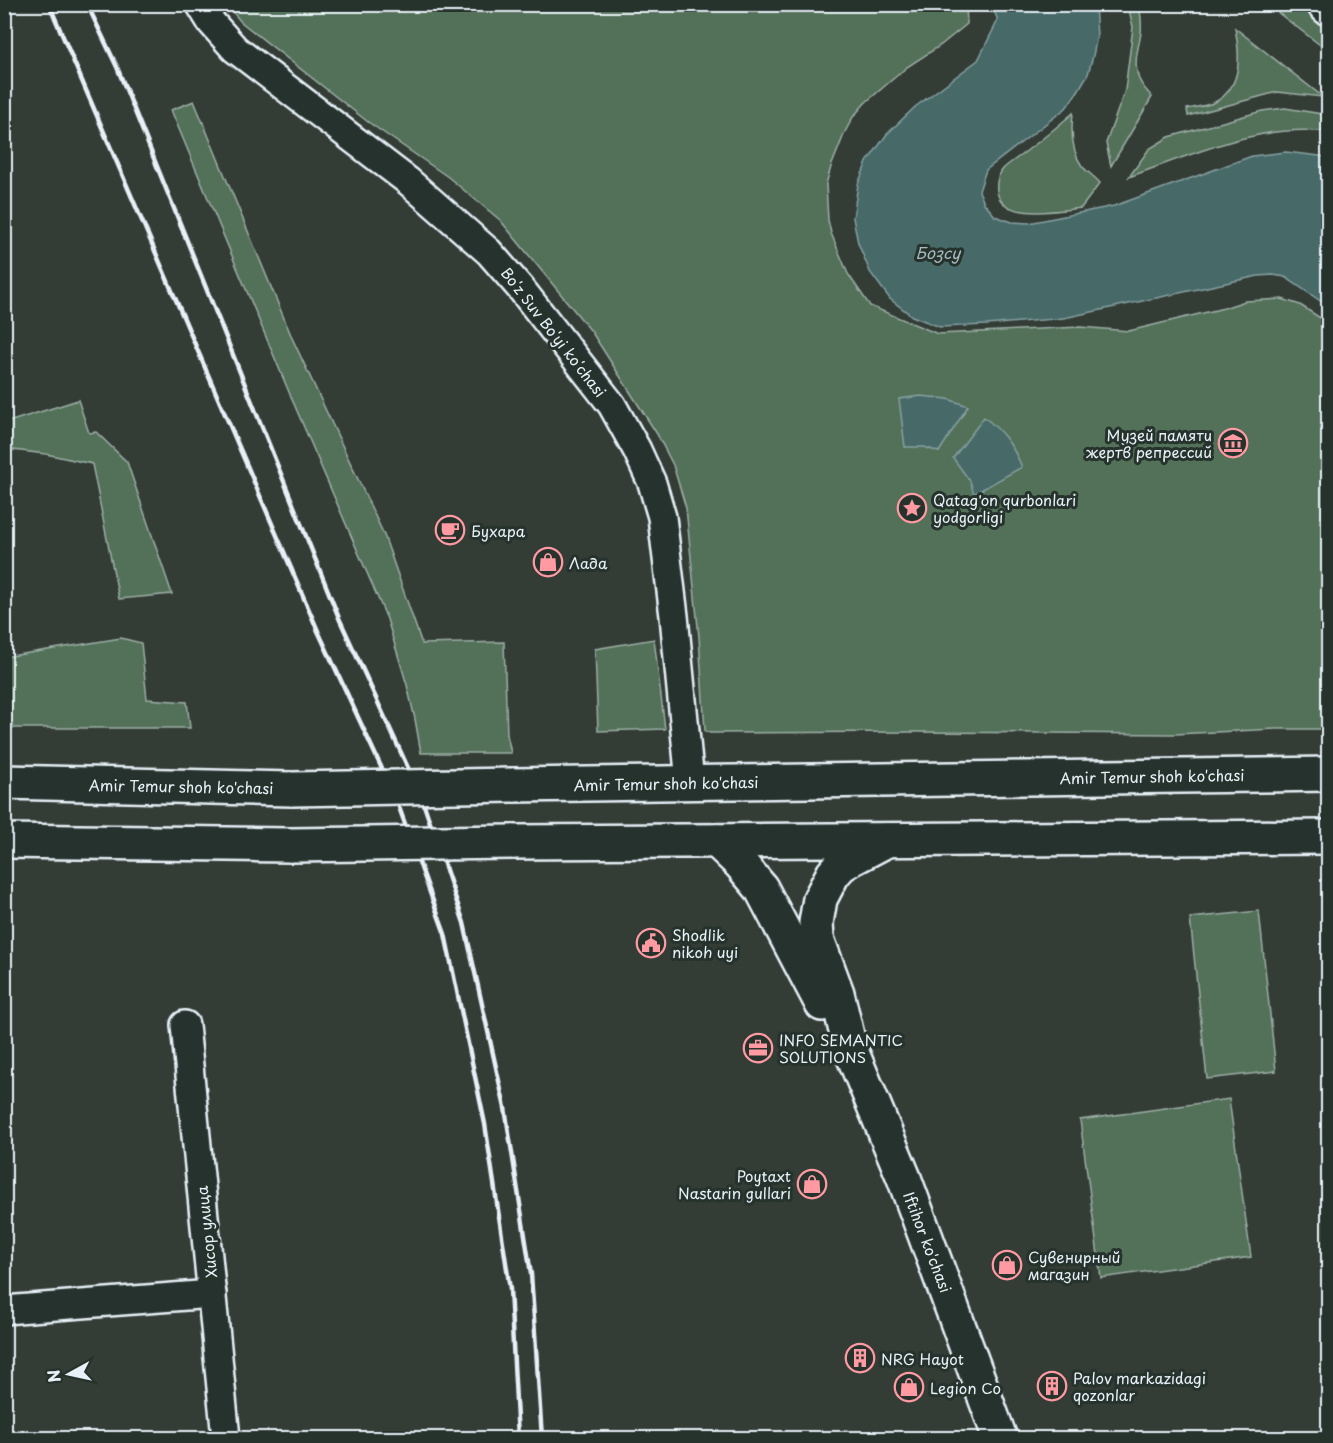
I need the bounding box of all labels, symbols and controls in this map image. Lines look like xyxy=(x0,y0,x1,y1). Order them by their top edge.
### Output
water label: Бозсу xyxy=(915,240,962,264)
street label: Boʻz Suv Boʻyi koʻchasi xyxy=(496,262,612,402)
place label: Музей памяти жертв репрессий xyxy=(1086,423,1212,463)
museum icon: Музей памяти жертв репрессий xyxy=(1217,427,1249,459)
place label: Qatag'on qurbonlari yodgorligi xyxy=(933,488,1076,528)
place icon: Qatag'on qurbonlari yodgorligi xyxy=(896,492,928,524)
cafe icon: Бухара xyxy=(434,514,466,546)
place label: Бухара xyxy=(471,519,526,542)
shop icon: Лада xyxy=(532,546,564,578)
place label: Лада xyxy=(569,551,608,574)
street label: Amir Temur shoh ko'chasi xyxy=(1059,763,1245,789)
street label: Amir Temur shoh ko'chasi xyxy=(573,770,759,796)
street label: Amir Temur shoh ko'chasi xyxy=(88,773,274,799)
place label: Shodlik nikoh uyi xyxy=(672,923,738,963)
public building icon: Shodlik nikoh uyi xyxy=(635,927,667,959)
place label: INFO SEMANTIC SOLUTIONS xyxy=(779,1028,903,1068)
office icon: INFO SEMANTIC SOLUTIONS xyxy=(742,1032,774,1064)
place label: Poytaxt Nastarin gullari xyxy=(678,1164,791,1204)
shop icon: Poytaxt Nastarin gullari xyxy=(796,1168,828,1200)
street label: Хисор улица xyxy=(190,1184,222,1279)
street label: Iftihor ko'chasi xyxy=(898,1188,958,1296)
place label: Сувенирный магазин xyxy=(1028,1245,1121,1285)
shop icon: Сувенирный магазин xyxy=(991,1249,1023,1281)
building icon: NRG Hayot xyxy=(844,1342,876,1374)
north arrow xyxy=(39,1344,99,1404)
place label: NRG Hayot xyxy=(881,1347,964,1370)
place label: Palov markazidagi qozonlar xyxy=(1073,1366,1206,1406)
text: N xyxy=(40,1368,66,1384)
building icon: Palov markazidagi qozonlar xyxy=(1036,1370,1068,1402)
shop icon: Legion Co xyxy=(893,1371,925,1403)
place label: Legion Co xyxy=(930,1376,1001,1399)

